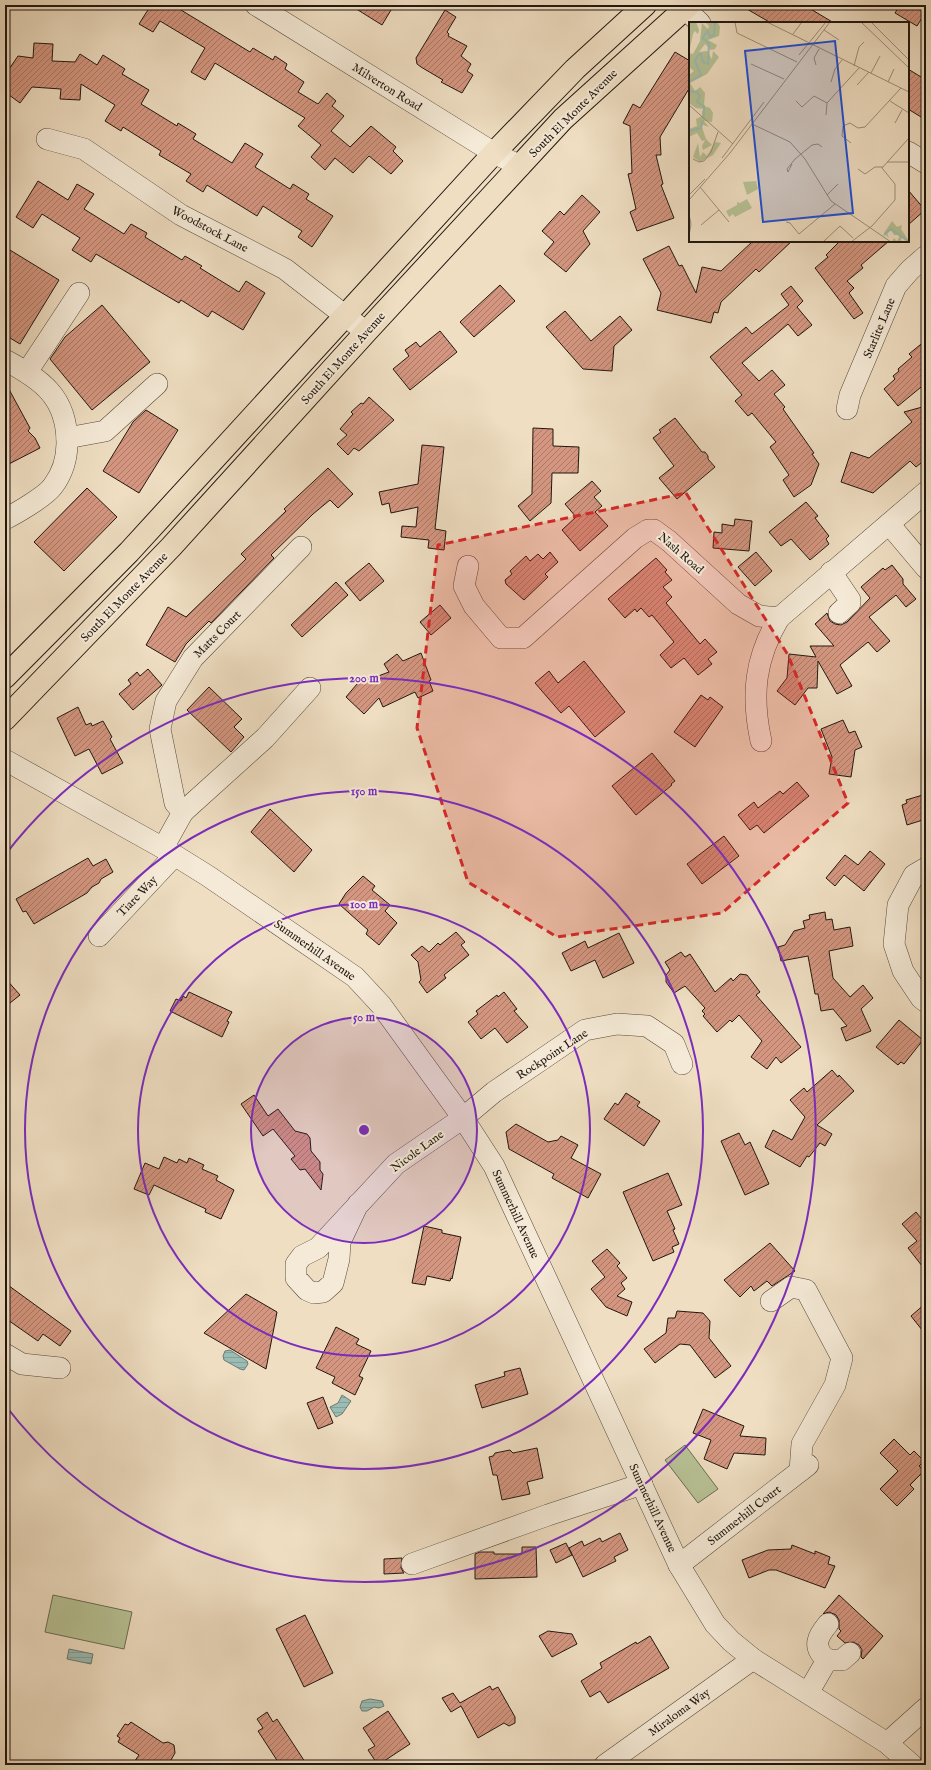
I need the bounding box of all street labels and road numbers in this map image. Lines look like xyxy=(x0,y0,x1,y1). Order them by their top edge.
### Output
street label: Milverton Road xyxy=(349,60,425,115)
street label: South El Monte Avenue xyxy=(526,66,621,161)
street label: Woodstock Lane xyxy=(169,203,251,256)
street label: Starlite Lane xyxy=(860,295,899,361)
street label: South El Monte Avenue xyxy=(298,309,389,408)
street label: Nash Road xyxy=(655,529,707,578)
street label: South El Monte Avenue xyxy=(78,549,171,645)
street label: Matts Court xyxy=(190,607,244,661)
street label: Tiare Way xyxy=(114,873,161,920)
street label: Summerhill Avenue xyxy=(271,917,359,984)
street label: Rockpoint Lane xyxy=(514,1026,592,1084)
street label: Nicole Lane xyxy=(388,1127,447,1176)
street label: Summerhill Avenue xyxy=(488,1167,543,1261)
street label: Summerhill Avenue xyxy=(625,1461,680,1555)
street label: Summerhill Court xyxy=(705,1482,784,1549)
street label: Miraloma Way xyxy=(646,1685,713,1740)

